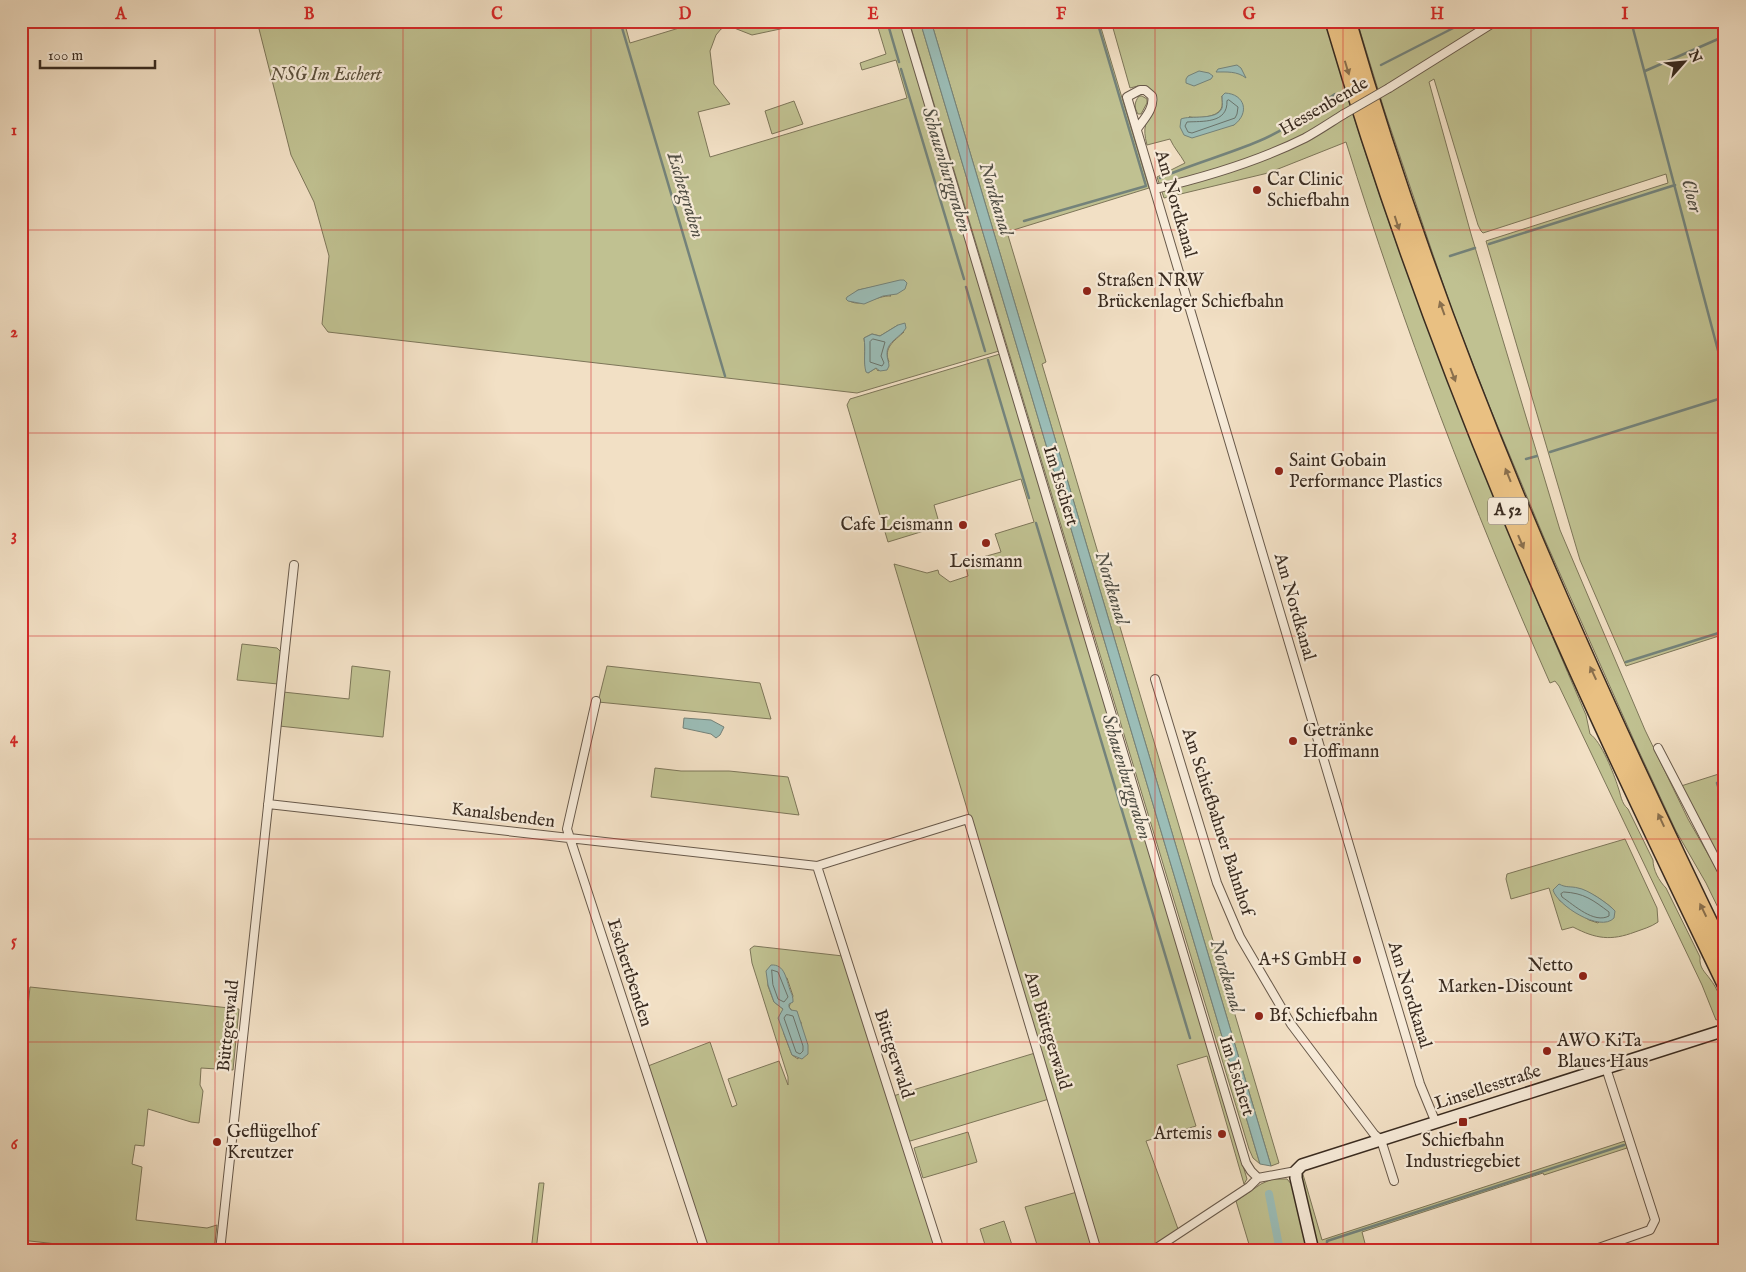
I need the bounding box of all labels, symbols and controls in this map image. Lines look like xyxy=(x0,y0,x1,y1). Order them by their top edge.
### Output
text: A xyxy=(115,5,128,25)
text: B xyxy=(304,5,315,25)
text: C xyxy=(491,5,503,25)
text: D xyxy=(679,5,692,25)
text: E xyxy=(867,5,879,25)
text: F xyxy=(1056,5,1067,25)
text: G xyxy=(1243,5,1256,25)
text: H xyxy=(1430,5,1444,25)
text: I xyxy=(1622,5,1629,25)
scale bar xyxy=(40,38,155,70)
north arrow xyxy=(1658,38,1708,88)
text: 100 m xyxy=(48,46,84,65)
text: N xyxy=(1683,46,1705,66)
one-way arrow xyxy=(1344,61,1352,76)
park label: NSG Im Eschert xyxy=(270,64,383,87)
street label: Hessenbende xyxy=(1275,72,1373,142)
water label: Schauenburggraben xyxy=(915,104,977,236)
text: 1 xyxy=(11,121,17,141)
street label: Am Nordkanal xyxy=(1148,147,1201,260)
water label: Eschetgraben xyxy=(660,148,709,241)
water label: Nordkanal xyxy=(973,159,1018,240)
place label: Car Clinic Schiefbahn xyxy=(1267,169,1350,213)
water label: Cloer xyxy=(1675,177,1707,217)
marker: Car Clinic Schiefbahn xyxy=(1251,184,1263,196)
one-way arrow xyxy=(1394,215,1402,230)
place label: Straßen NRW Brückenlager Schiefbahn xyxy=(1097,270,1284,314)
marker: Straßen NRW Brückenlager Schiefbahn xyxy=(1081,285,1093,297)
one-way arrow xyxy=(1438,300,1445,315)
text: 2 xyxy=(10,323,18,343)
one-way arrow xyxy=(1449,368,1457,383)
street label: Im Eschert xyxy=(1037,443,1083,529)
place label: Saint Gobain Performance Plastics xyxy=(1289,450,1442,494)
marker: Saint Gobain Performance Plastics xyxy=(1273,465,1285,477)
one-way arrow xyxy=(1503,468,1511,482)
road number: A 52 xyxy=(1488,498,1528,524)
place label: Cafe Leismann xyxy=(840,514,953,537)
marker: Cafe Leismann xyxy=(957,519,969,531)
text: 3 xyxy=(11,526,17,546)
one-way arrow xyxy=(1517,535,1525,550)
marker: Leismann xyxy=(980,537,992,549)
water label: Nordkanal xyxy=(1089,548,1134,629)
street label: Am Nordkanal xyxy=(1267,550,1320,663)
place label: Leismann xyxy=(949,551,1023,574)
one-way arrow xyxy=(1588,666,1596,680)
water label: Schauenburggraben xyxy=(1095,711,1157,843)
place label: Getränke Hoffmann xyxy=(1303,720,1380,764)
street label: Am Schiefbahner Bahnhof xyxy=(1175,724,1259,922)
text: 4 xyxy=(10,729,19,749)
marker: Getränke Hoffmann xyxy=(1287,735,1299,747)
street label: Kanalsbenden xyxy=(450,798,557,834)
one-way arrow xyxy=(1656,813,1664,827)
one-way arrow xyxy=(1699,903,1707,917)
street label: Eschertbenden xyxy=(601,916,657,1030)
text: 5 xyxy=(11,932,17,952)
water label: Nordkanal xyxy=(1204,936,1249,1017)
street label: Am Nordkanal xyxy=(1382,938,1436,1051)
place label: A+S GmbH xyxy=(1258,949,1347,972)
marker: A+S GmbH xyxy=(1351,954,1363,966)
place label: Netto Marken-Discount xyxy=(1438,955,1573,999)
street label: Am Büttgerwald xyxy=(1018,968,1076,1093)
marker: Netto Marken-Discount xyxy=(1577,970,1589,982)
street label: Büttgerwald xyxy=(213,979,245,1073)
place label: Bf. Schiefbahn xyxy=(1269,1005,1378,1028)
street label: Büttgerwald xyxy=(868,1007,918,1102)
marker: Bf. Schiefbahn xyxy=(1253,1010,1265,1022)
place label: AWO KiTa Blaues Haus xyxy=(1556,1030,1648,1074)
street label: Im Eschert xyxy=(1213,1033,1259,1119)
marker: AWO KiTa Blaues Haus xyxy=(1541,1045,1553,1057)
street label: Linsellesstraße xyxy=(1432,1060,1544,1116)
marker: Schiefbahn Industriegebiet xyxy=(1457,1116,1469,1128)
place label: Geflügelhof Kreutzer xyxy=(227,1121,321,1165)
place label: Artemis xyxy=(1153,1123,1212,1146)
marker: Artemis xyxy=(1216,1128,1228,1140)
place label: Schiefbahn Industriegebiet xyxy=(1405,1130,1521,1174)
text: 6 xyxy=(11,1135,19,1155)
marker: Geflügelhof Kreutzer xyxy=(211,1136,223,1148)

